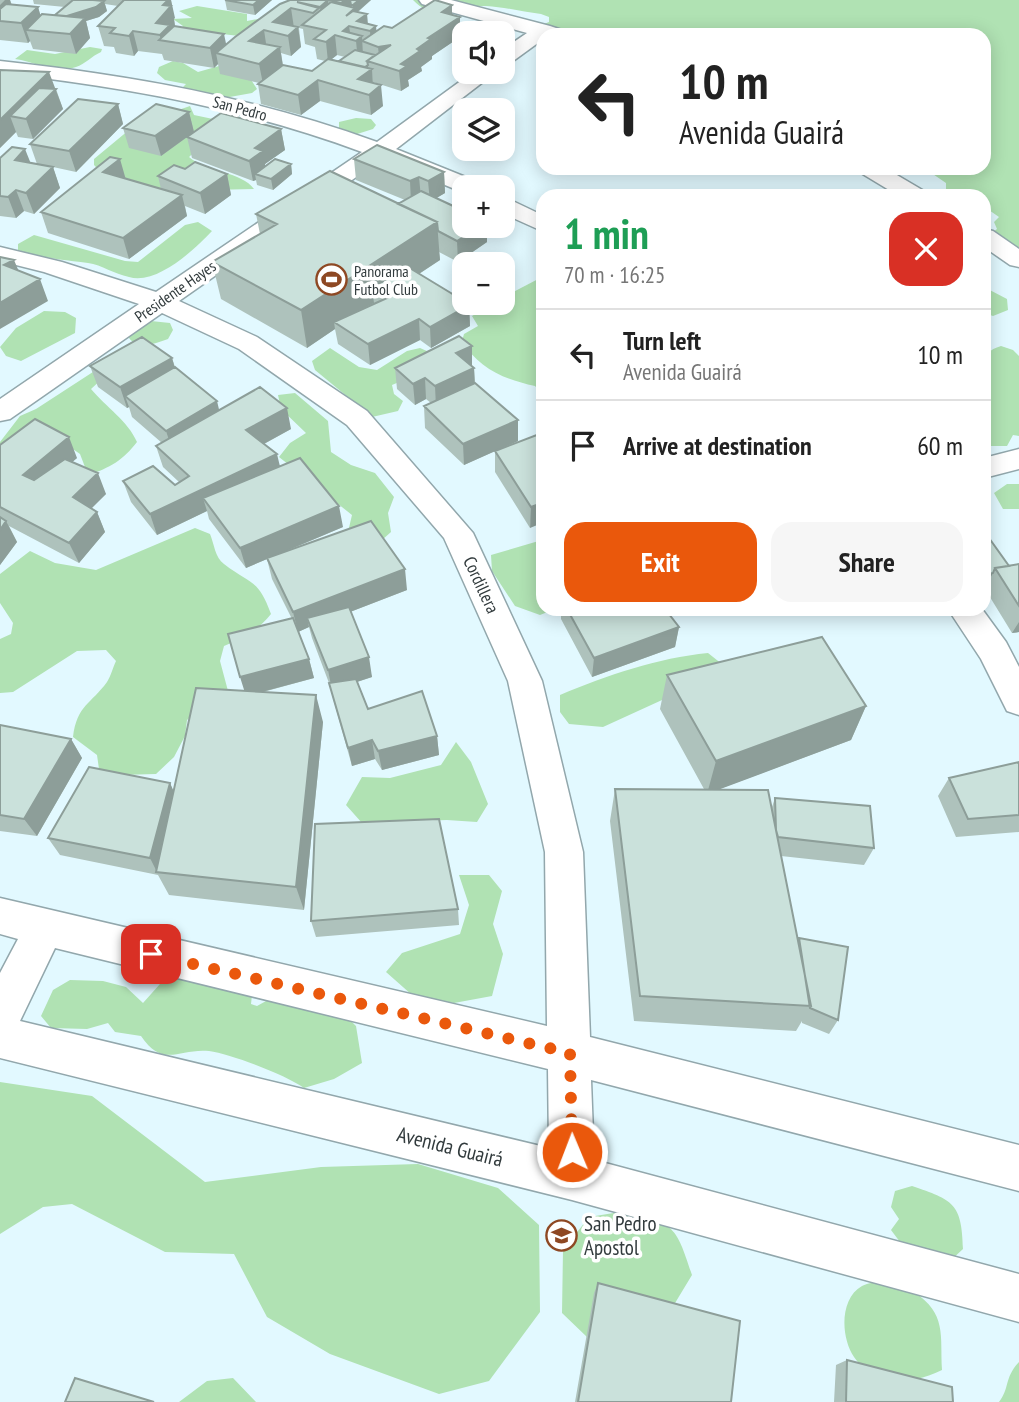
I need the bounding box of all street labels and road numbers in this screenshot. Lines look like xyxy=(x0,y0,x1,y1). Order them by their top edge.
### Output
street label: San Pedro xyxy=(211,91,269,125)
street label: Presidente Hayes xyxy=(131,256,219,326)
street label: Cordillera xyxy=(458,553,505,617)
street label: Avenida Guairá xyxy=(394,1120,506,1173)

